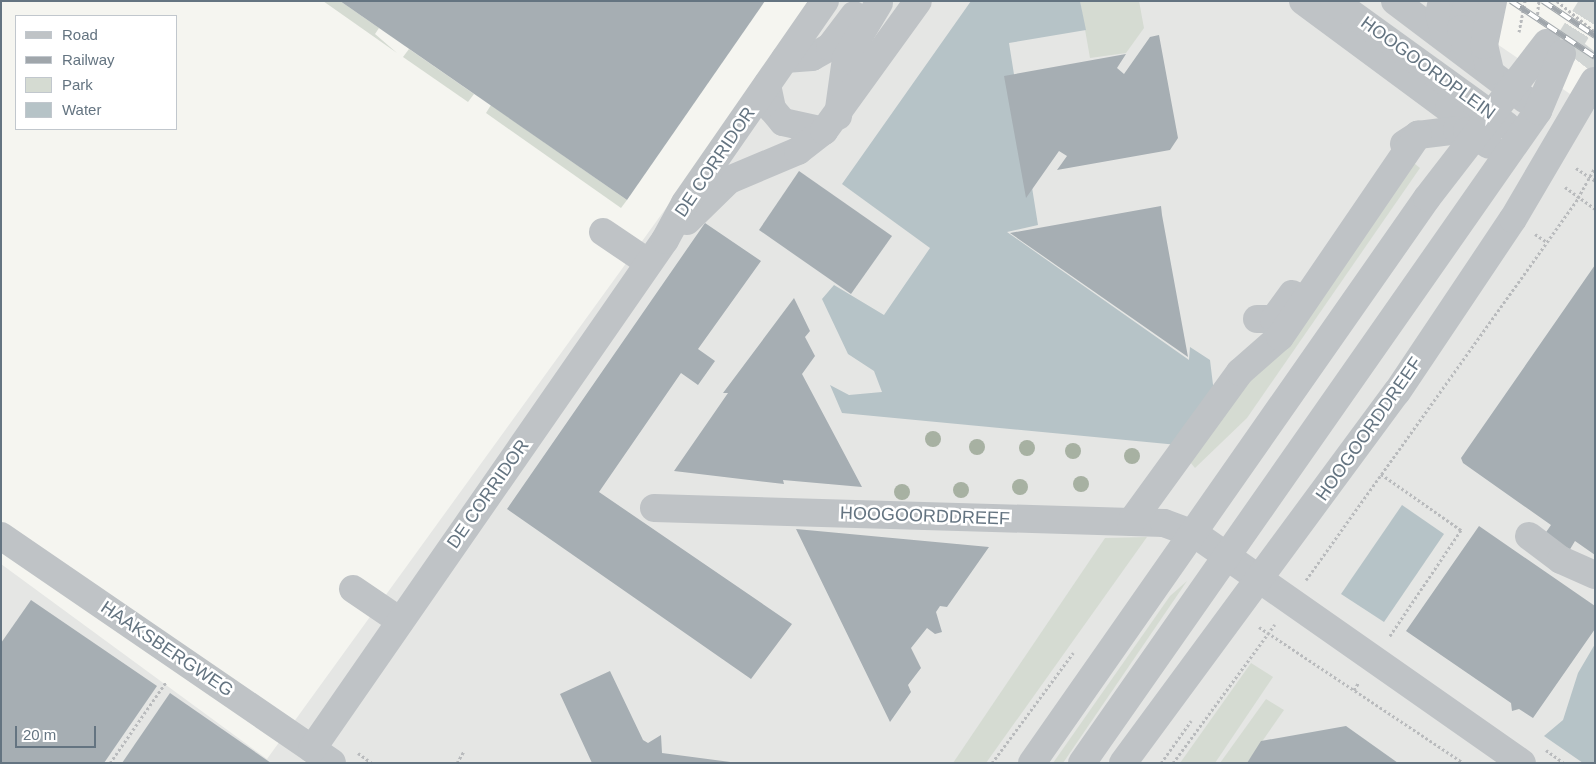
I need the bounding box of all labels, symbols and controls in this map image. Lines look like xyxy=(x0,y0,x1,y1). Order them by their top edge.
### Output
street label: HOOGOORDPLEIN xyxy=(1357,12,1499,124)
legend xyxy=(15,15,178,130)
text: Road xyxy=(62,26,98,43)
text: Railway xyxy=(62,51,115,68)
text: Park xyxy=(62,76,93,93)
text: Water xyxy=(62,101,101,118)
street label: DE CORRIDOR xyxy=(670,103,760,221)
street label: HOOGOORDDREEF xyxy=(1311,353,1427,505)
street label: DE CORRIDOR xyxy=(442,435,534,553)
street label: HOOGOORDDREEF xyxy=(840,502,1010,530)
street label: HAAKSBERGWEG xyxy=(97,597,237,701)
scale bar xyxy=(18,716,99,748)
text: 20 m xyxy=(23,726,56,743)

